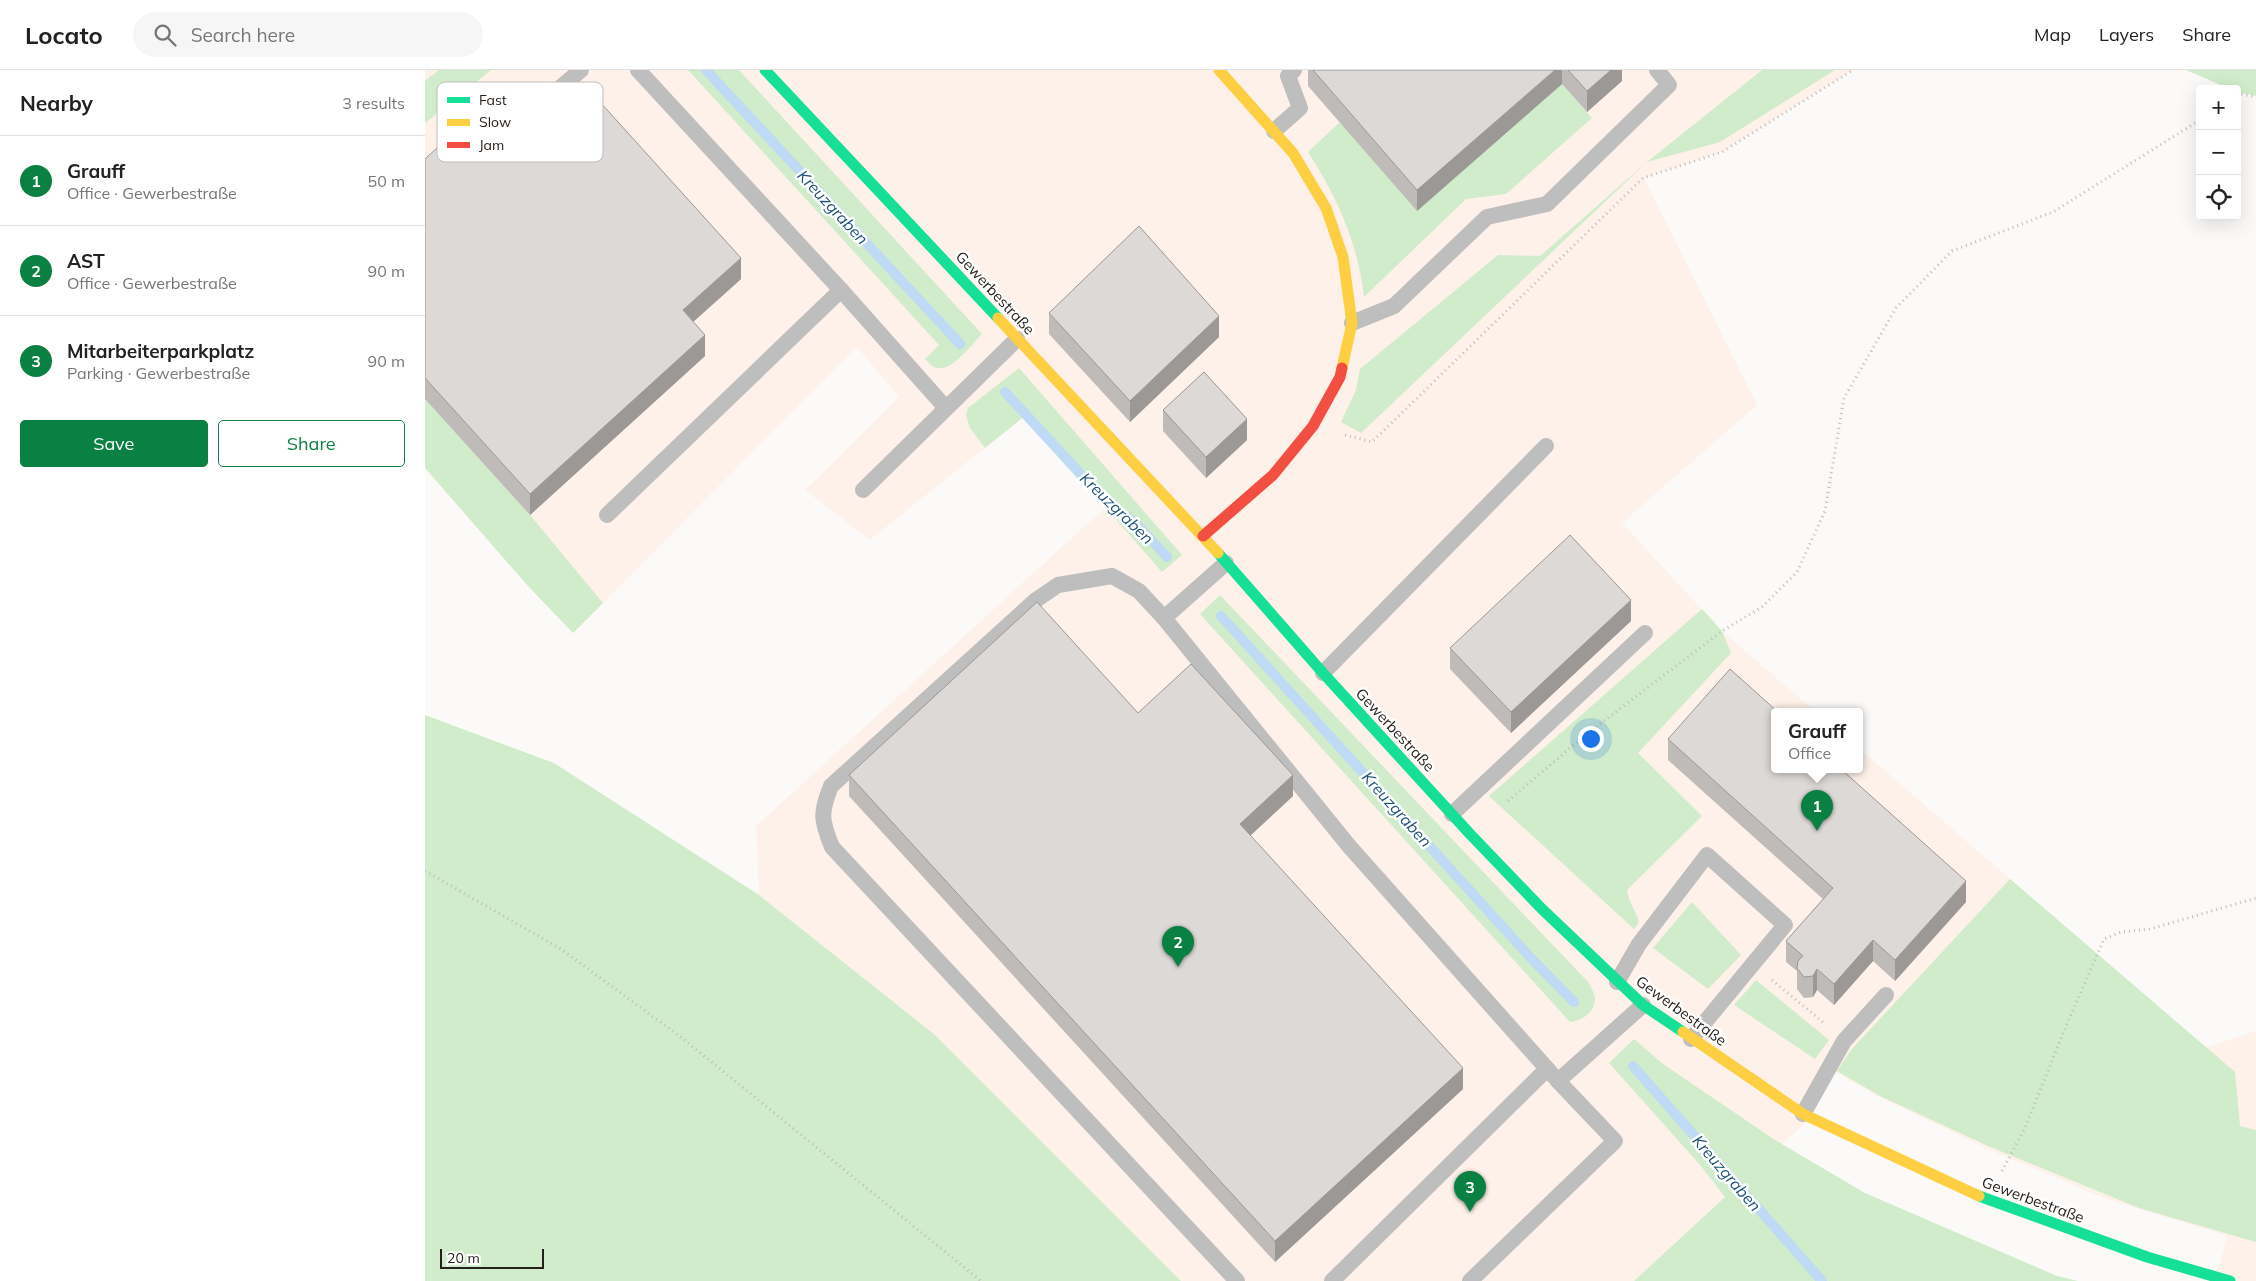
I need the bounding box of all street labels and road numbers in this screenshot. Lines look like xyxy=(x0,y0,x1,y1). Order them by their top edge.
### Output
street label: Gewerbestraße xyxy=(952,247,1039,338)
street label: Gewerbestraße xyxy=(1352,684,1439,775)
street label: Gewerbestraße xyxy=(1632,971,1730,1050)
street label: Gewerbestraße xyxy=(1979,1172,2087,1227)

